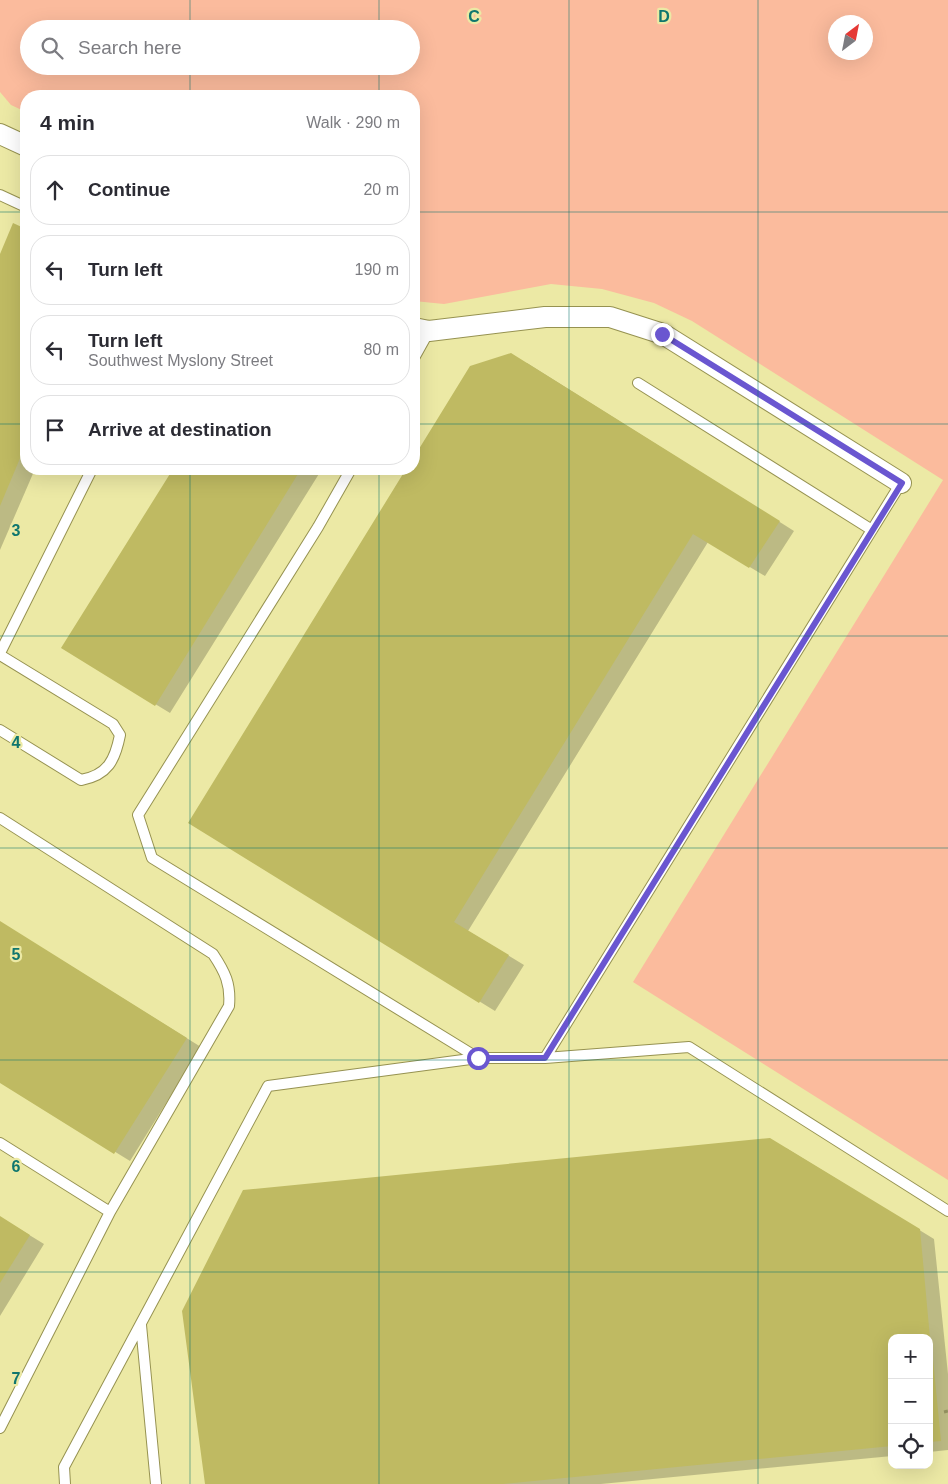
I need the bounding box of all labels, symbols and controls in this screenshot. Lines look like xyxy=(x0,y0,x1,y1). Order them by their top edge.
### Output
text: C xyxy=(468,8,480,25)
text: D xyxy=(658,8,670,25)
north arrow xyxy=(828,15,873,60)
search box xyxy=(20,20,420,75)
icon: search xyxy=(38,34,66,62)
text: Search here xyxy=(78,37,182,58)
text: 4 min xyxy=(40,111,95,134)
text: Walk · 290 m xyxy=(306,114,400,131)
icon: ahead xyxy=(41,176,69,204)
text: Continue xyxy=(88,179,170,200)
text: 20 m xyxy=(363,181,399,198)
icon: left xyxy=(41,256,69,284)
text: Turn left xyxy=(88,259,163,280)
text: 190 m xyxy=(355,261,399,278)
route end xyxy=(651,323,674,346)
text: Turn left xyxy=(88,330,163,351)
icon: left xyxy=(41,336,69,364)
text: 80 m xyxy=(363,341,399,358)
text: Southwest Myslony Street xyxy=(88,352,273,369)
icon: arrive xyxy=(41,416,69,444)
text: Arrive at destination xyxy=(88,419,272,440)
text: 3 xyxy=(12,522,21,539)
text: 4 xyxy=(12,734,21,751)
text: 5 xyxy=(12,946,21,963)
route start xyxy=(467,1047,490,1070)
text: 6 xyxy=(12,1158,21,1175)
map controls xyxy=(888,1334,933,1469)
button: + xyxy=(888,1334,933,1379)
text: 7 xyxy=(12,1370,21,1387)
button: − xyxy=(888,1379,933,1424)
button: locate xyxy=(888,1424,933,1469)

